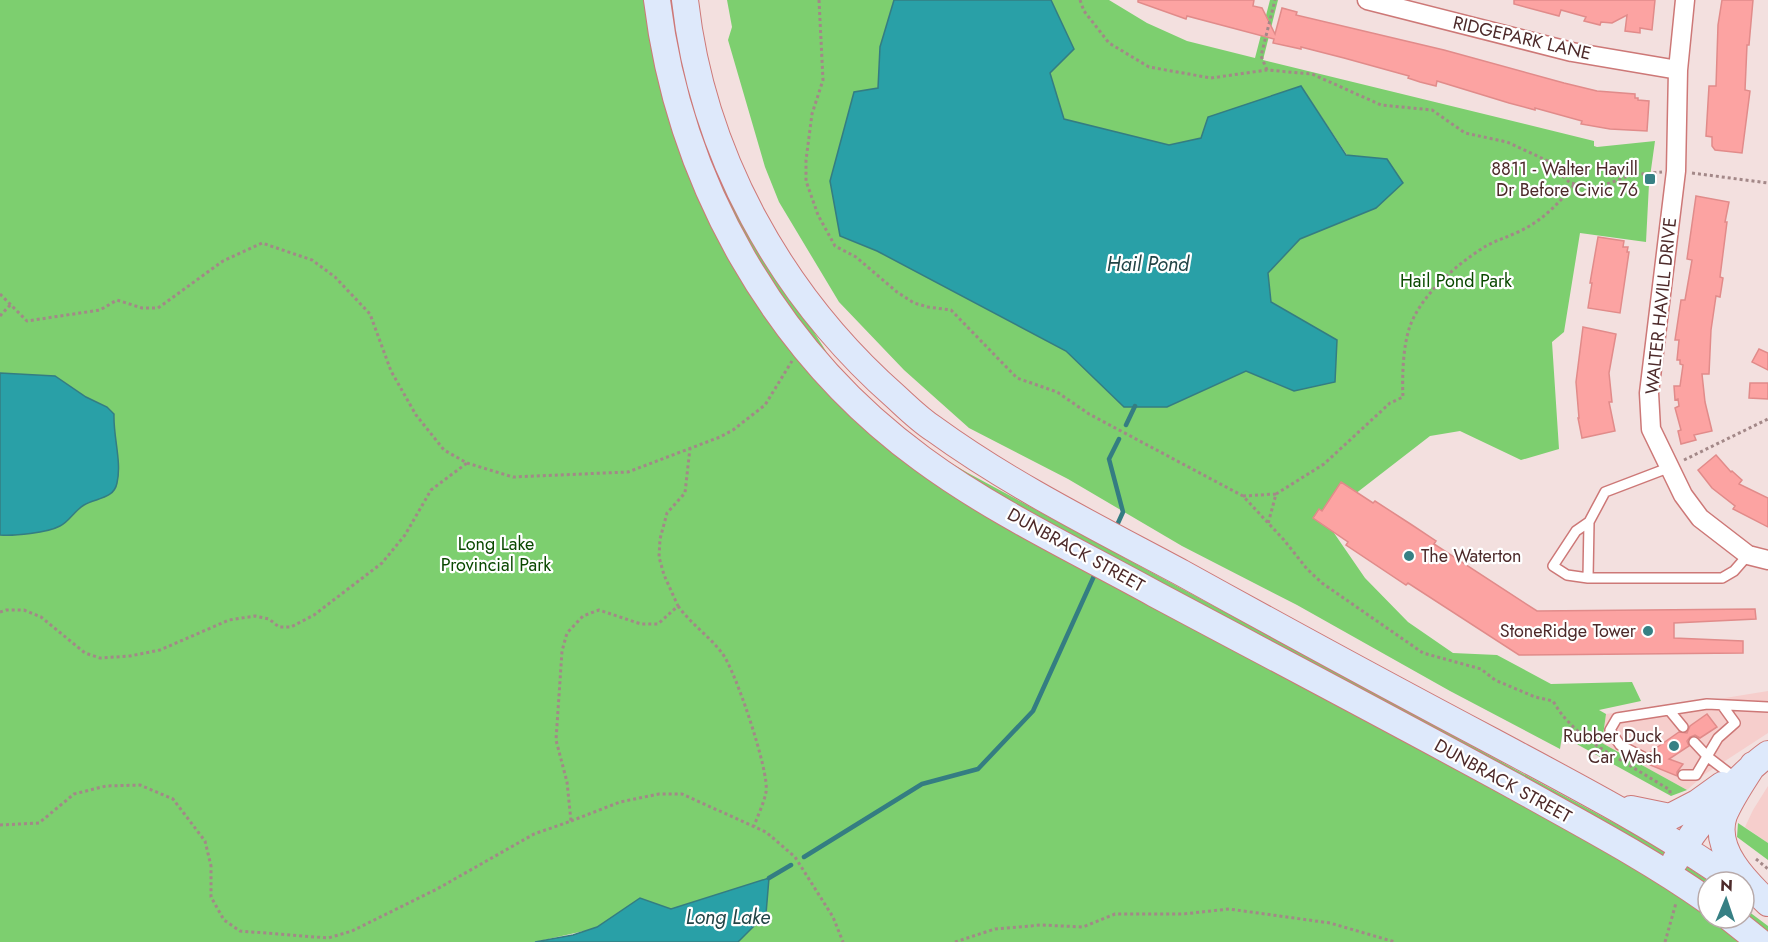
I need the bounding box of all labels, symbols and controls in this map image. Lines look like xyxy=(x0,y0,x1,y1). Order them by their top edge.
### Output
street label: RIDGEPARK LANE xyxy=(1450,9,1594,67)
place label: 8811 - Walter Havill Dr Before Civic 76 xyxy=(1491,156,1638,203)
marker: 8811 - Walter Havill Dr Before Civic 76 xyxy=(1643,172,1657,186)
street label: WALTER HAVILL DRIVE xyxy=(1639,216,1683,396)
water label: Hail Pond xyxy=(1107,250,1190,279)
park label: Hail Pond Park xyxy=(1400,268,1512,294)
street label: DUNBRACK STREET xyxy=(1003,501,1150,599)
park label: Long Lake Provincial Park xyxy=(441,531,551,578)
place label: The Waterton xyxy=(1421,543,1522,569)
marker: The Waterton xyxy=(1402,549,1416,563)
place label: StoneRidge Tower xyxy=(1500,618,1637,644)
marker: StoneRidge Tower xyxy=(1641,624,1655,638)
place label: Rubber Duck Car Wash xyxy=(1563,723,1662,770)
street label: DUNBRACK STREET xyxy=(1430,732,1577,830)
marker: Rubber Duck Car Wash xyxy=(1667,739,1681,753)
north arrow xyxy=(1696,870,1756,930)
text: N xyxy=(1720,874,1733,897)
water label: Long Lake xyxy=(686,903,770,932)

